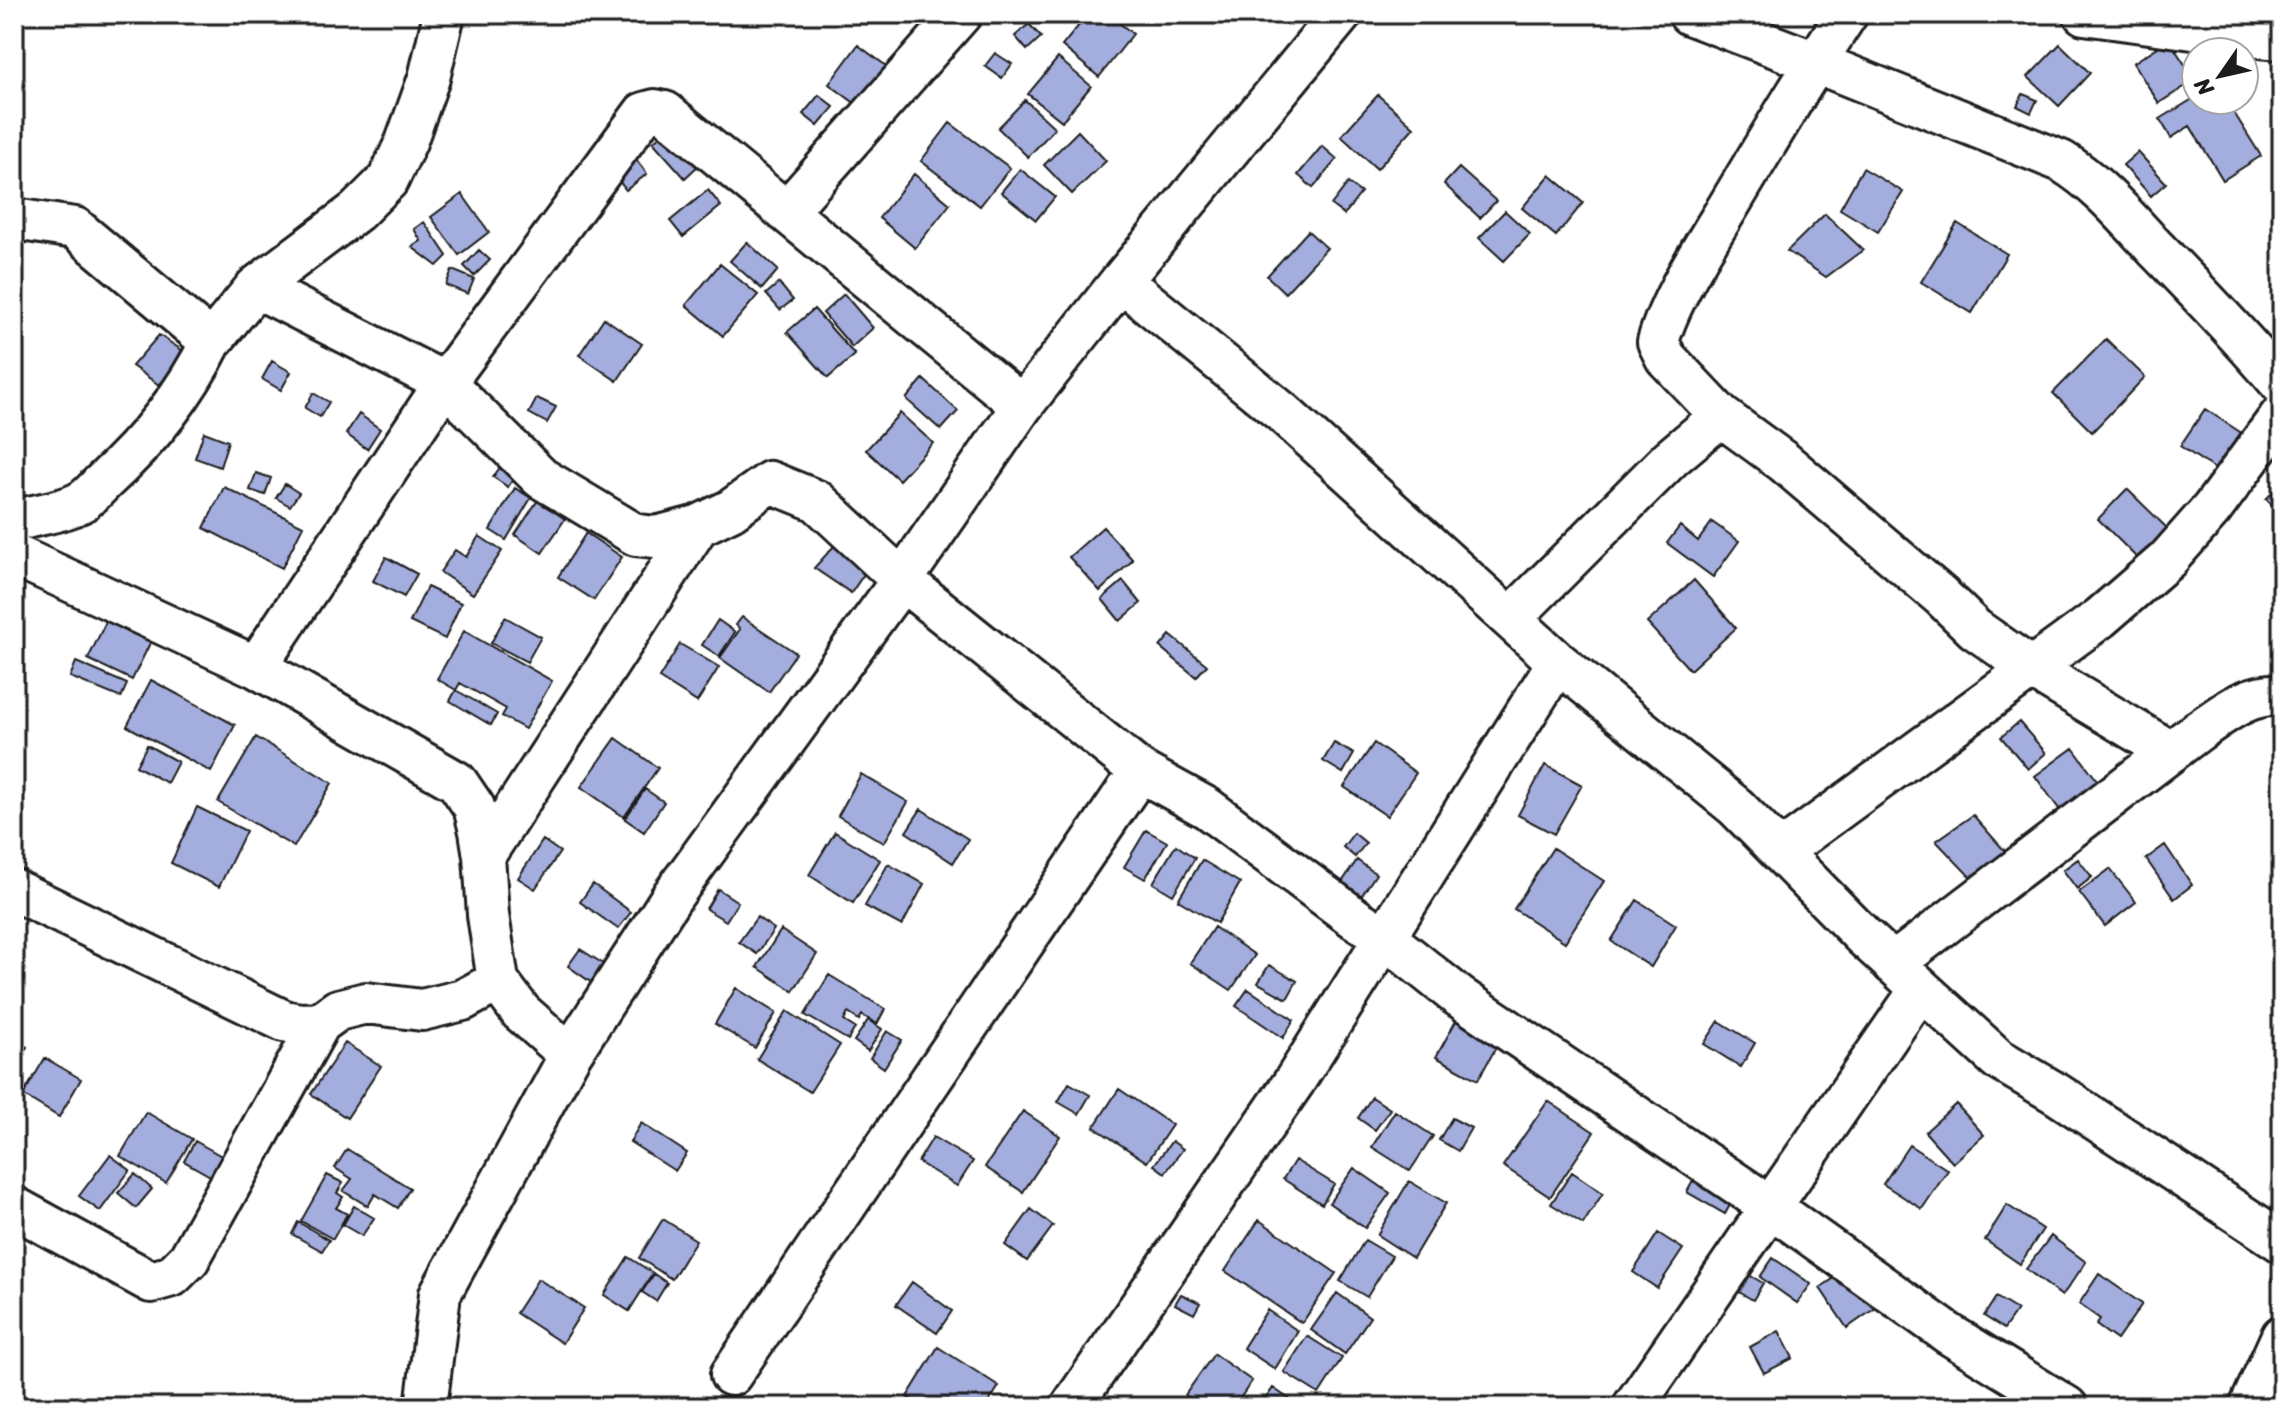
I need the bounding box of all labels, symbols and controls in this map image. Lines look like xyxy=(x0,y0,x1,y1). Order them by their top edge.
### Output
north arrow xyxy=(2180,36,2260,116)
text: N xyxy=(2183,69,2225,105)

